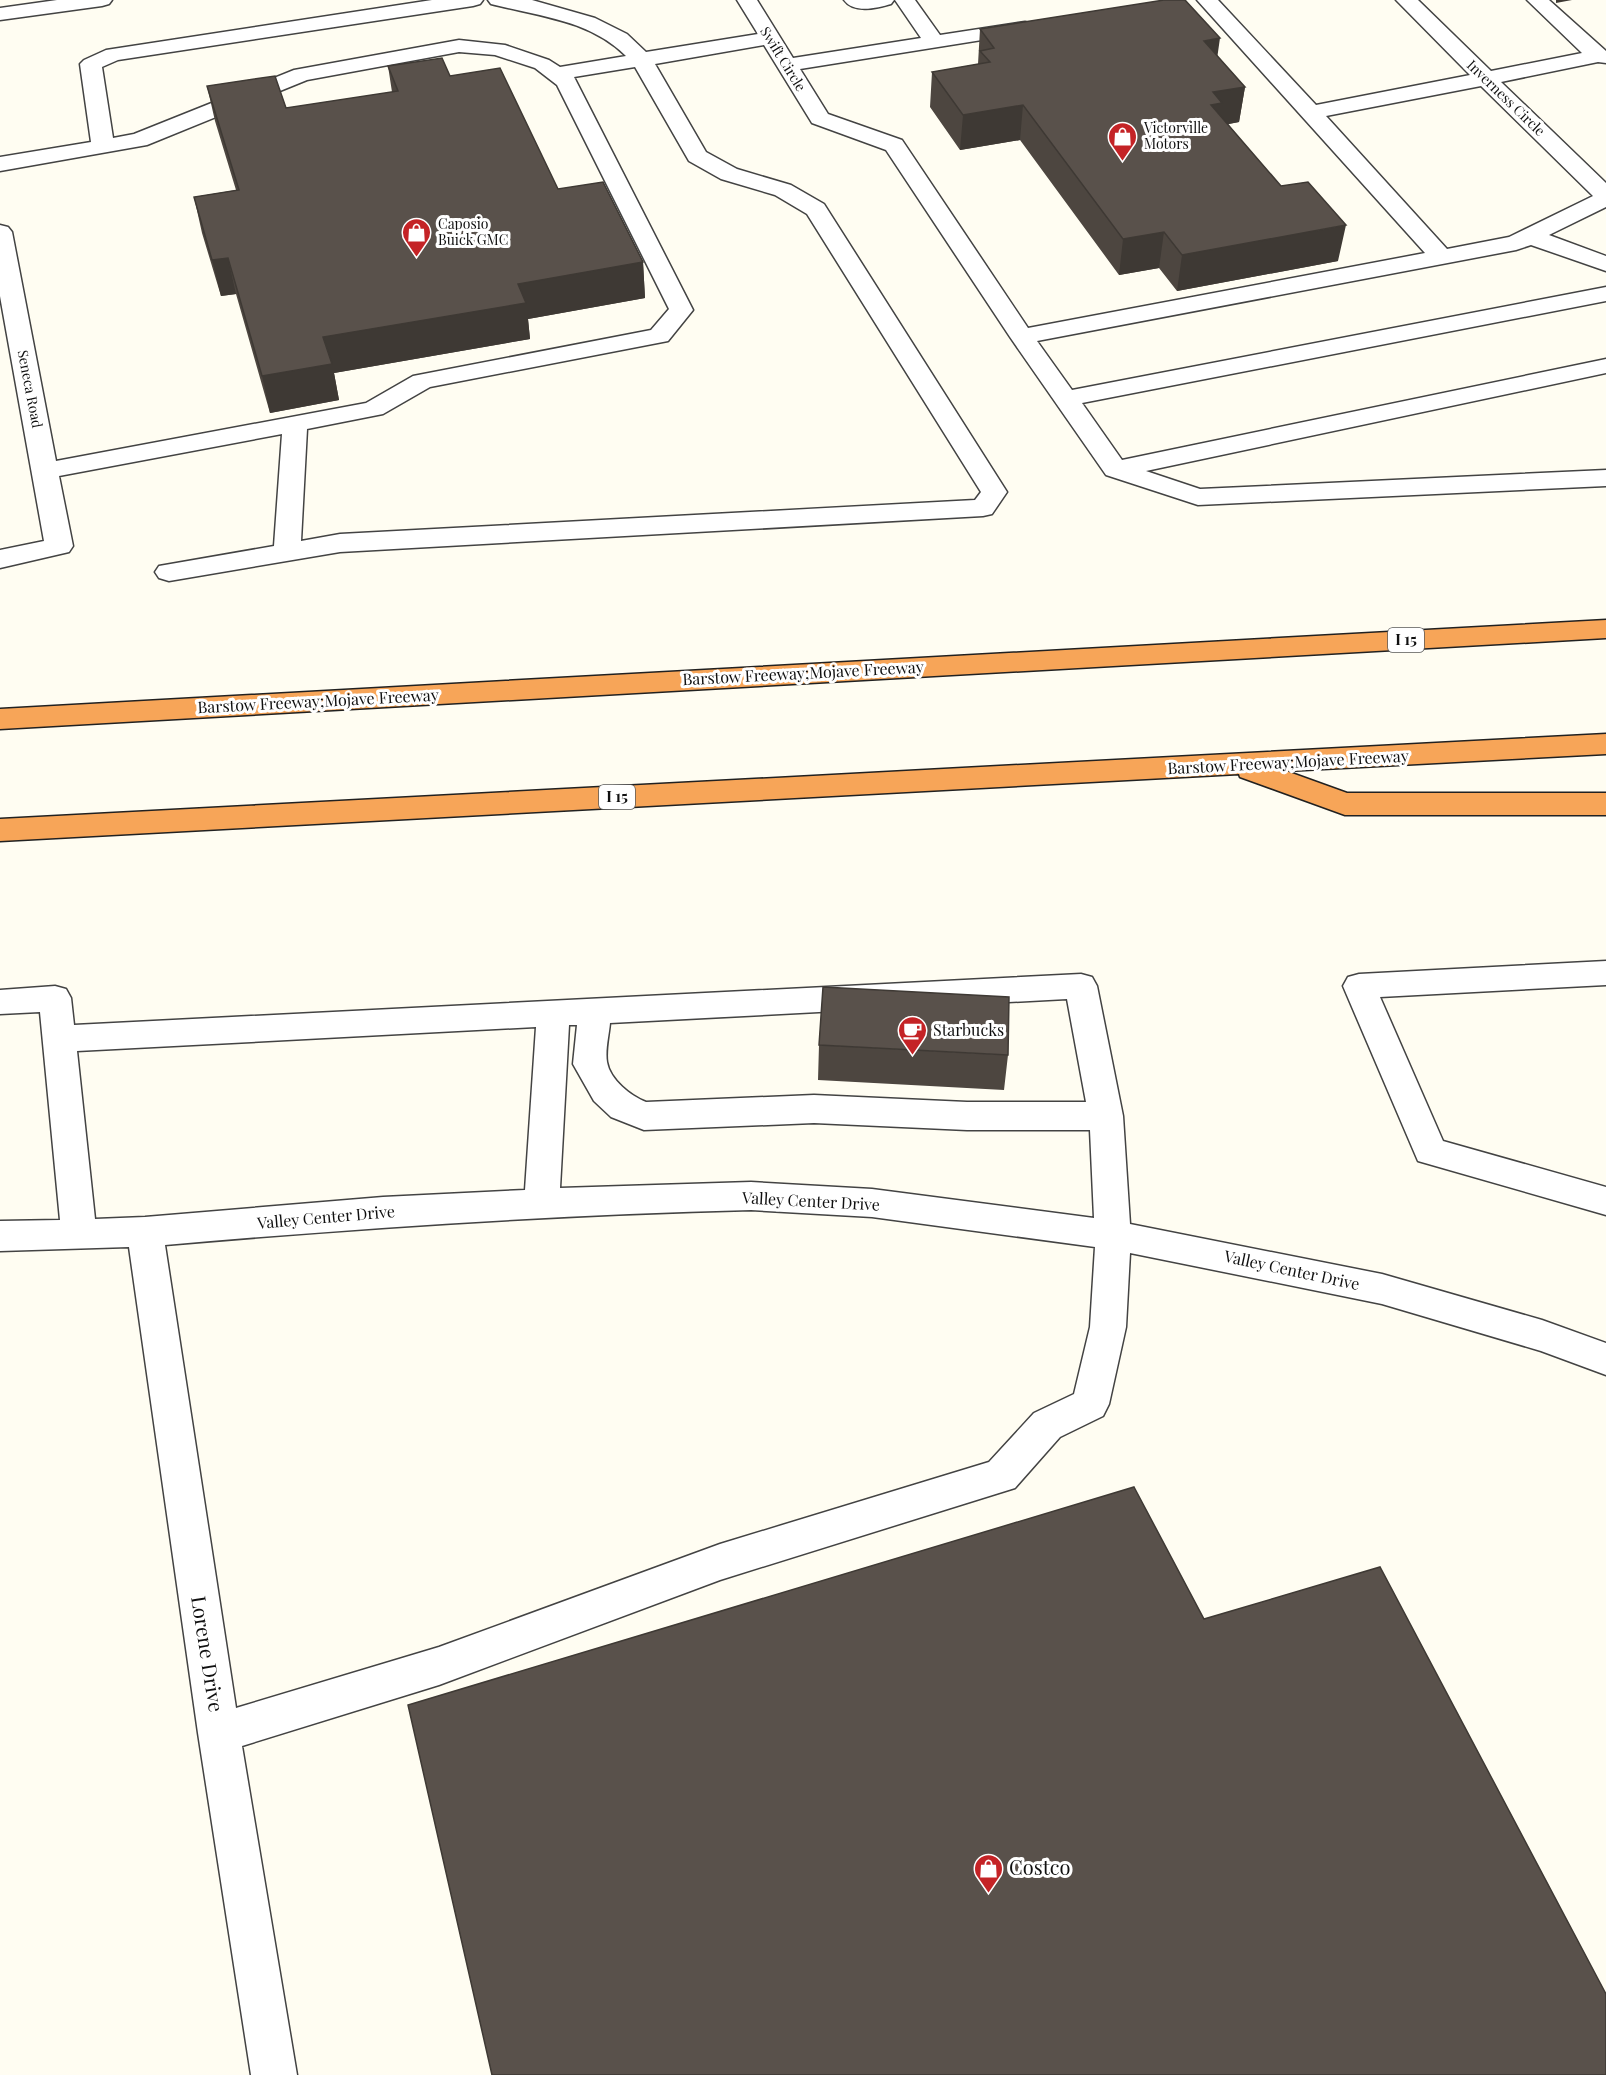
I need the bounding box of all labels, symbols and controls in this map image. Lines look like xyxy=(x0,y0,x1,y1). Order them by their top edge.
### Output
street label: Swift Circle xyxy=(756,23,811,95)
street label: Inverness Circle xyxy=(1463,55,1550,140)
place label: Victorville Motors xyxy=(1143,118,1208,153)
shop icon: Victorville Motors xyxy=(1107,120,1139,162)
place label: Caposio Buick GMC xyxy=(438,214,508,249)
shop icon: Caposio Buick GMC xyxy=(401,216,433,258)
street label: Seneca Road xyxy=(14,348,47,430)
road number: I 15 xyxy=(1388,628,1424,652)
street label: Barstow Freeway;Mojave Freeway xyxy=(682,656,924,689)
street label: Barstow Freeway;Mojave Freeway xyxy=(197,684,439,717)
street label: Barstow Freeway;Mojave Freeway xyxy=(1167,745,1409,778)
road number: I 15 xyxy=(599,785,635,809)
cafe icon: Starbucks xyxy=(896,1014,928,1056)
place label: Starbucks xyxy=(933,1019,1004,1040)
street label: Valley Center Drive xyxy=(741,1186,880,1215)
street label: Valley Center Drive xyxy=(255,1200,396,1233)
street label: Valley Center Drive xyxy=(1221,1245,1362,1294)
street label: Lorene Drive xyxy=(186,1594,231,1714)
shop icon: Costco xyxy=(972,1852,1004,1894)
place label: Costco xyxy=(1009,1853,1070,1880)

